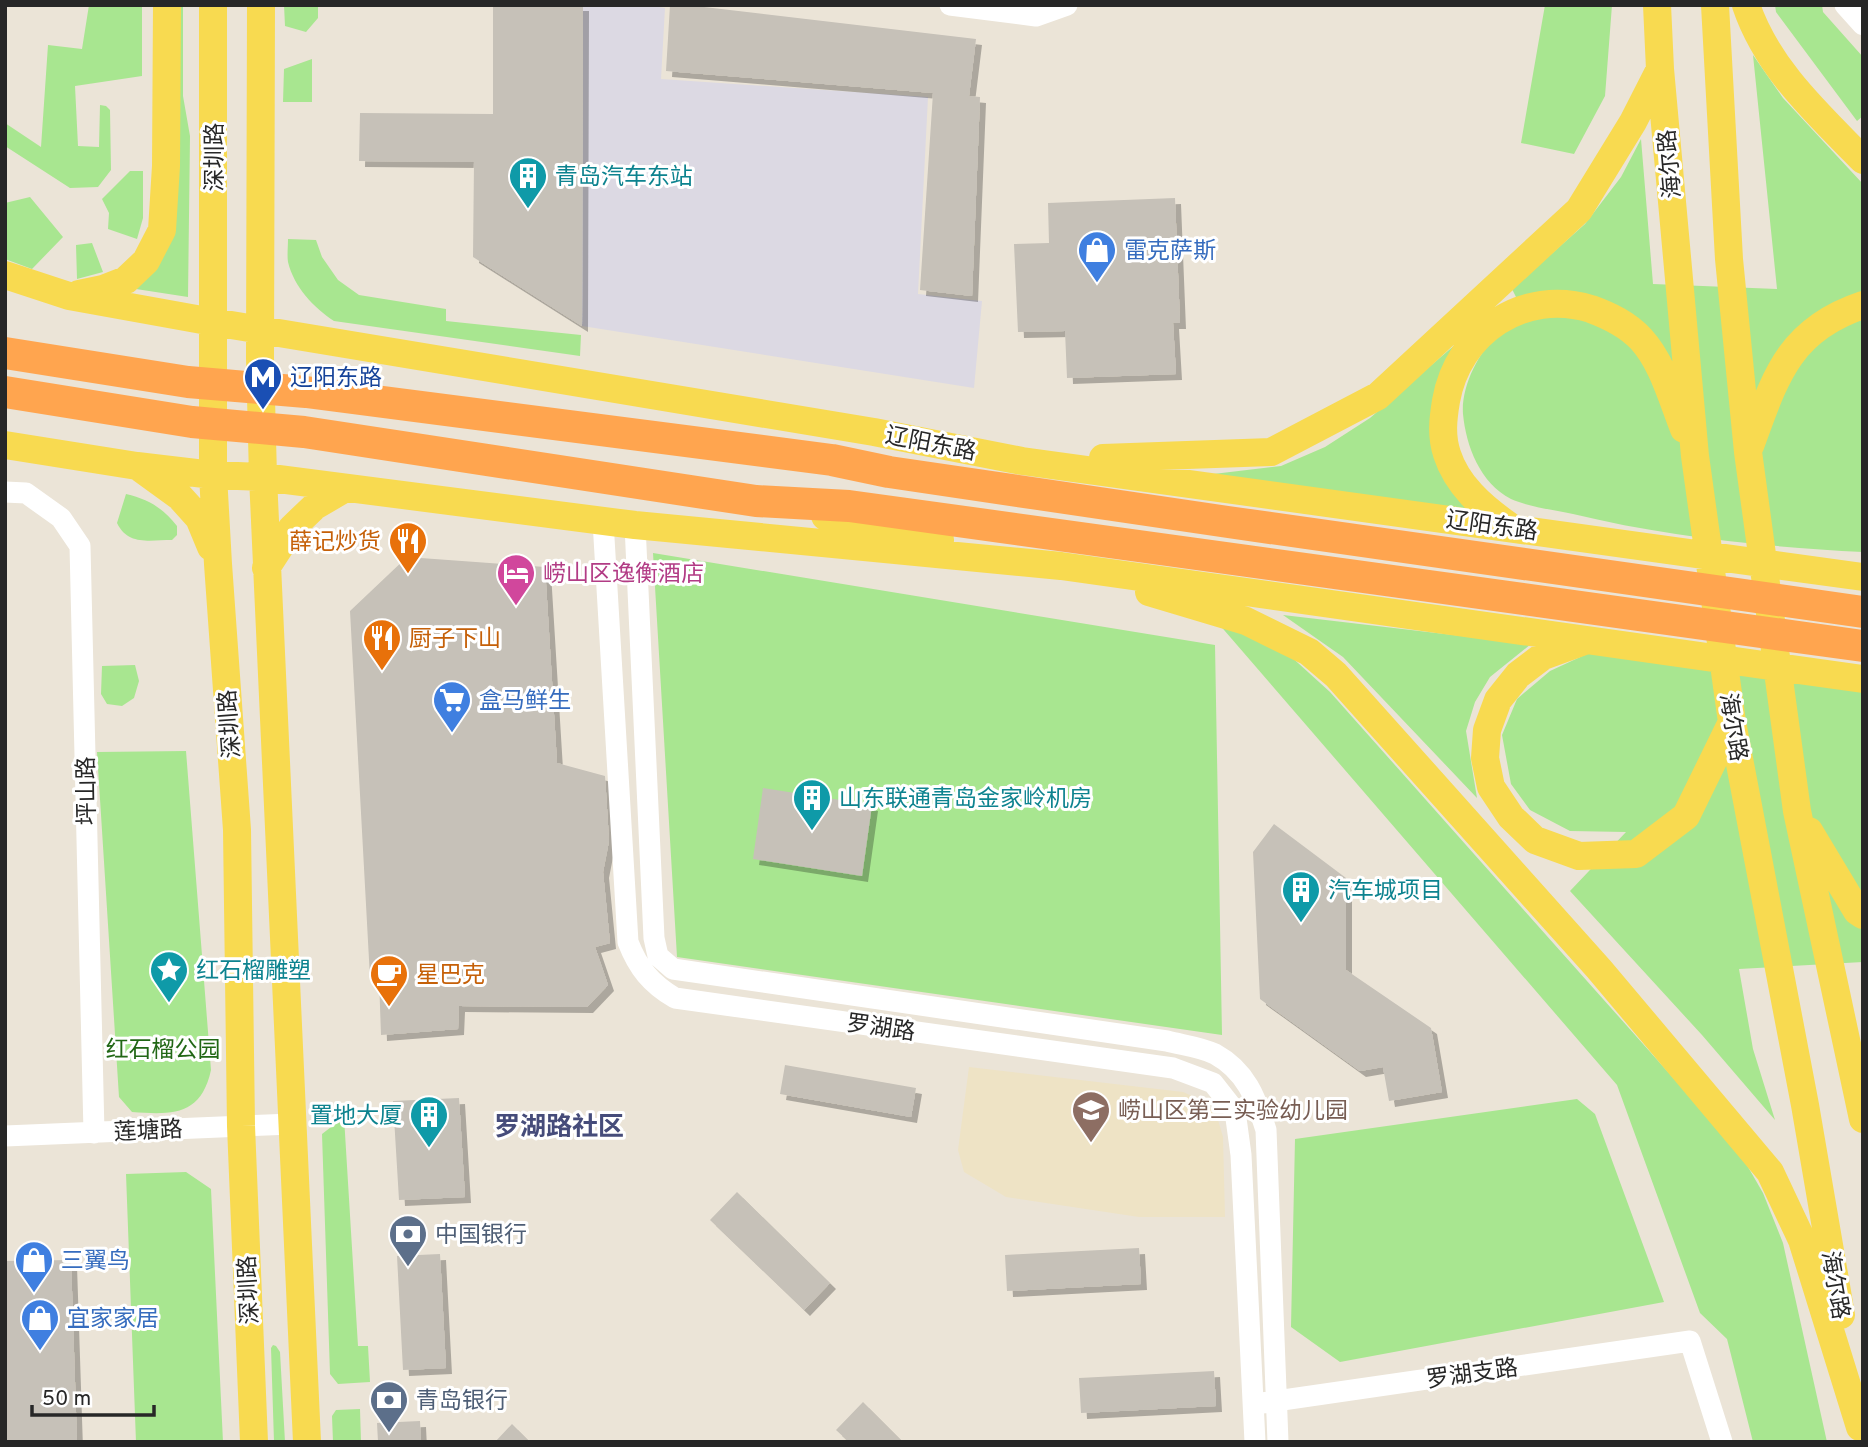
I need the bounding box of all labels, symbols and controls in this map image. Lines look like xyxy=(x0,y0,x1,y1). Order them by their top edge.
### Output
street label: 深圳路 xyxy=(202,123,231,192)
street label: 海尔路 xyxy=(1654,128,1689,199)
building icon: 青岛汽车东站 xyxy=(507,155,549,210)
place label: 青岛汽车东站 xyxy=(555,164,693,193)
shop icon: 雷克萨斯 xyxy=(1076,229,1118,284)
place label: 雷克萨斯 xyxy=(1124,238,1216,267)
metro station icon: 辽阳东路 xyxy=(242,356,284,411)
place label: 辽阳东路 xyxy=(290,365,382,394)
street label: 辽阳东路 xyxy=(883,422,978,468)
street label: 辽阳东路 xyxy=(1444,507,1539,548)
restaurant icon: 薛记炒货 xyxy=(387,520,429,575)
place label: 薛记炒货 xyxy=(289,529,381,558)
hotel icon: 崂山区逸衡酒店 xyxy=(495,552,537,607)
place label: 崂山区逸衡酒店 xyxy=(543,561,704,590)
restaurant icon: 厨子下山 xyxy=(361,617,403,672)
place label: 厨子下山 xyxy=(409,626,501,655)
supermarket icon: 盒马鲜生 xyxy=(431,679,473,734)
street label: 深圳路 xyxy=(215,688,248,759)
place label: 盒马鲜生 xyxy=(479,688,571,717)
street label: 海尔路 xyxy=(1711,691,1752,764)
street label: 坪山路 xyxy=(73,756,104,826)
building icon: 山东联通青岛金家岭机房 xyxy=(791,777,833,832)
place label: 山东联通青岛金家岭机房 xyxy=(839,786,1092,815)
building icon: 汽车城项目 xyxy=(1280,869,1322,924)
place label: 汽车城项目 xyxy=(1328,878,1443,907)
place icon: 红石榴雕塑 xyxy=(148,949,190,1004)
cafe icon: 星巴克 xyxy=(368,953,410,1008)
place label: 红石榴雕塑 xyxy=(196,958,311,987)
place label: 星巴克 xyxy=(416,962,485,991)
street label: 罗湖路 xyxy=(844,1010,917,1049)
park label: 红石榴公园 xyxy=(106,1037,221,1066)
school or university icon: 崂山区第三实验幼儿园 xyxy=(1070,1089,1112,1144)
building icon: 置地大厦 xyxy=(408,1094,450,1149)
place label: 崂山区第三实验幼儿园 xyxy=(1118,1098,1348,1127)
place label: 置地大厦 xyxy=(310,1103,402,1132)
district label: 罗湖路社区 xyxy=(494,1112,624,1145)
street label: 莲塘路 xyxy=(113,1116,183,1149)
bank icon: 中国银行 xyxy=(387,1213,429,1268)
place label: 中国银行 xyxy=(435,1222,527,1251)
shop icon: 三翼鸟 xyxy=(13,1239,55,1294)
place label: 三翼鸟 xyxy=(61,1248,130,1277)
street label: 海尔路 xyxy=(1813,1249,1854,1322)
street label: 深圳路 xyxy=(234,1255,267,1325)
shop icon: 宜家家居 xyxy=(19,1297,61,1352)
place label: 宜家家居 xyxy=(67,1306,159,1335)
street label: 罗湖支路 xyxy=(1425,1355,1520,1396)
scale bar xyxy=(32,1374,154,1418)
bank icon: 青岛银行 xyxy=(368,1379,410,1434)
text: 50 m xyxy=(42,1386,91,1413)
place label: 青岛银行 xyxy=(416,1388,508,1417)

